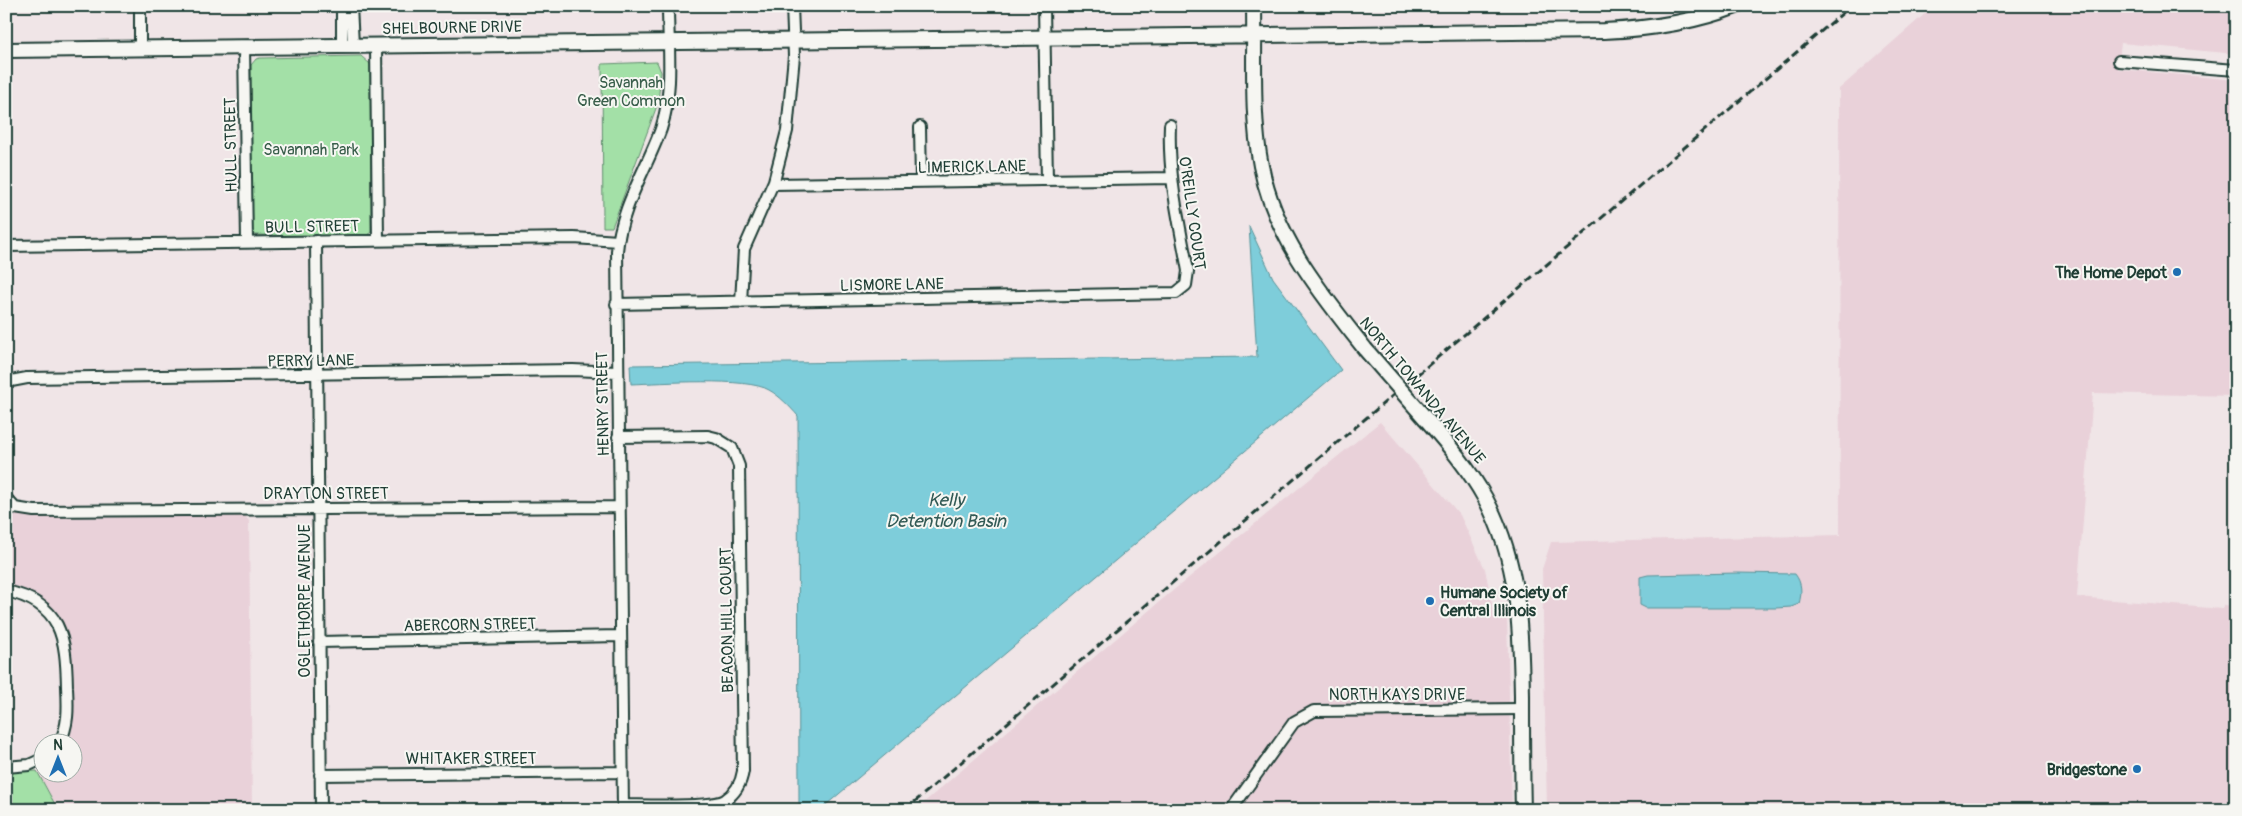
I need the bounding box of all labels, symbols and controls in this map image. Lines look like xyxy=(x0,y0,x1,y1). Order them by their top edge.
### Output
street label: SHELBOURNE DRIVE xyxy=(382,17,522,39)
park label: Savannah Green Common xyxy=(577,73,685,111)
street label: HULL STREET xyxy=(220,97,242,193)
park label: Savannah Park xyxy=(263,140,359,160)
street label: O'REILLY COURT xyxy=(1174,155,1210,271)
street label: LIMERICK LANE xyxy=(917,156,1027,178)
street label: BULL STREET xyxy=(265,216,359,238)
place label: The Home Depot xyxy=(2054,263,2168,283)
marker: The Home Depot xyxy=(2171,266,2183,278)
street label: LISMORE LANE xyxy=(840,274,944,296)
street label: NORTH TOWANDA AVENUE xyxy=(1355,313,1490,468)
street label: PERRY LANE xyxy=(267,350,355,372)
street label: HENRY STREET xyxy=(592,351,614,456)
street label: DRAYTON STREET xyxy=(263,484,389,504)
water label: Kelly Detention Basin xyxy=(886,489,1007,533)
street label: OGLETHORPE AVENUE xyxy=(295,524,315,678)
street label: BEACON HILL COURT xyxy=(716,547,738,693)
place label: Humane Society of Central Illinois xyxy=(1440,583,1568,621)
marker: Humane Society of Central Illinois xyxy=(1424,595,1436,607)
street label: ABERCORN STREET xyxy=(404,614,537,636)
street label: NORTH KAYS DRIVE xyxy=(1329,685,1465,705)
north arrow xyxy=(32,734,82,784)
text: N xyxy=(53,737,63,754)
street label: WHITAKER STREET xyxy=(406,749,537,769)
place label: Bridgestone xyxy=(2047,760,2128,780)
marker: Bridgestone xyxy=(2131,763,2143,775)

